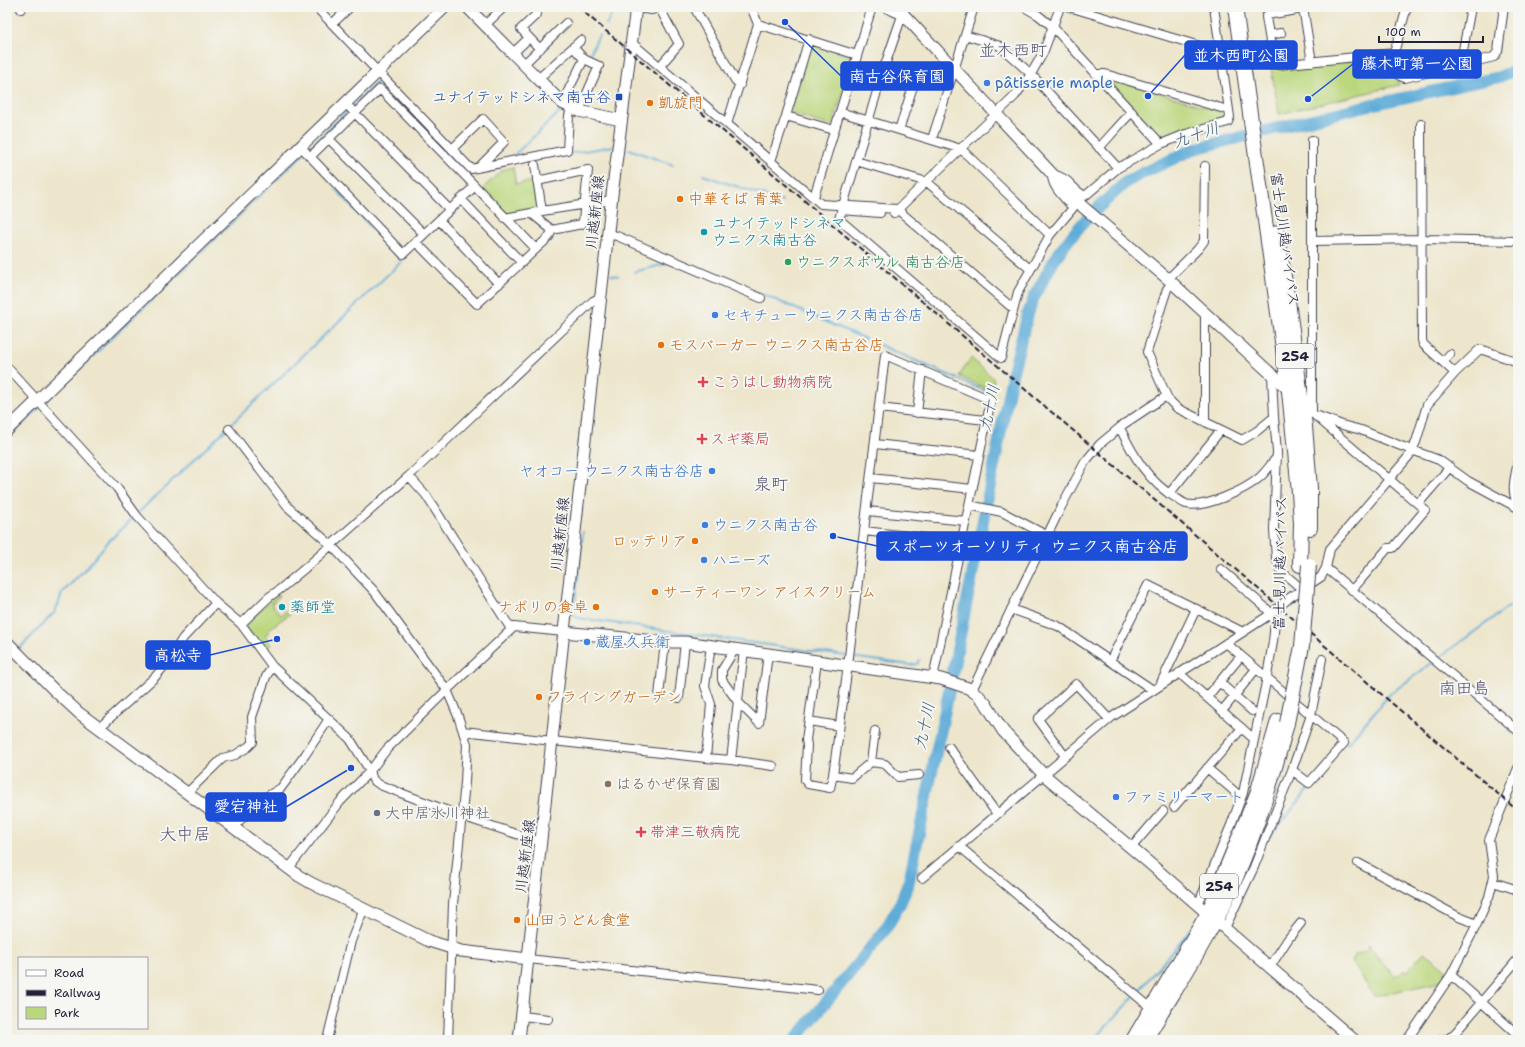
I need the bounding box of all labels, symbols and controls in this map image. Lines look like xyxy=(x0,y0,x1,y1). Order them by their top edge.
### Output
scale bar xyxy=(1379,18,1483,44)
text: 100 m xyxy=(1385,24,1421,40)
district label: 並木西町 xyxy=(979,39,1047,61)
callout: 並木西町公園 xyxy=(1185,41,1297,69)
text: 並木西町公園 xyxy=(1193,45,1289,66)
callout: 藤木町第一公園 xyxy=(1353,50,1481,78)
text: 藤木町第一公園 xyxy=(1361,53,1473,74)
callout: 南古谷保育園 xyxy=(841,62,953,90)
text: 南古谷保育園 xyxy=(849,66,945,87)
place label: pâtisserie maple xyxy=(995,73,1113,93)
marker: pâtisserie maple xyxy=(982,78,992,88)
place label: ユナイテッドシネマ南古谷 xyxy=(432,87,611,107)
marker: ユナイテッドシネマ南古谷 xyxy=(614,92,624,102)
place label: 凱旋門 xyxy=(658,93,703,113)
marker: 凱旋門 xyxy=(645,98,655,108)
water label: 九十川 xyxy=(1170,117,1222,153)
street label: 富士見川越バイパス xyxy=(1266,171,1304,307)
street label: 川越新座線 xyxy=(581,174,609,250)
place label: 中華そば 青葉 xyxy=(688,189,783,209)
marker: 中華そば 青葉 xyxy=(675,194,685,204)
place label: ユナイテッドシネマ ウニクス南古谷 xyxy=(712,213,846,250)
marker: ユナイテッドシネマ ウニクス南古谷 xyxy=(699,227,709,237)
place label: ウニクスボウル 南古谷店 xyxy=(796,252,965,272)
marker: ウニクスボウル 南古谷店 xyxy=(783,257,793,267)
place label: セキチュー ウニクス南古谷店 xyxy=(723,305,923,325)
marker: セキチュー ウニクス南古谷店 xyxy=(710,310,720,320)
place label: モスバーガー ウニクス南古谷店 xyxy=(669,335,884,355)
marker: モスバーガー ウニクス南古谷店 xyxy=(656,340,666,350)
road number: 254 xyxy=(1276,344,1314,368)
place label: こうはし動物病院 xyxy=(712,372,832,392)
marker: こうはし動物病院 xyxy=(697,376,709,388)
water label: 九十川 xyxy=(974,382,1004,434)
place label: スギ薬局 xyxy=(710,429,770,449)
marker: スギ薬局 xyxy=(697,434,707,444)
place label: ヤオコー ウニクス南古谷店 xyxy=(519,461,704,481)
marker: ヤオコー ウニクス南古谷店 xyxy=(707,466,717,476)
district label: 泉町 xyxy=(754,473,788,495)
street label: 富士見川越バイパス xyxy=(1269,495,1291,631)
street label: 川越新座線 xyxy=(546,496,574,572)
place label: ウニクス南古谷 xyxy=(713,515,818,535)
marker: ウニクス南古谷 xyxy=(700,520,710,530)
place label: ロッテリア xyxy=(612,531,687,551)
callout: スポーツオーソリティ ウニクス南古谷店 xyxy=(877,532,1187,560)
marker: ロッテリア xyxy=(690,536,700,546)
text: スポーツオーソリティ ウニクス南古谷店 xyxy=(886,536,1178,557)
place label: ハニーズ xyxy=(712,550,771,570)
marker: ハニーズ xyxy=(699,555,709,565)
place label: サーティーワン アイスクリーム xyxy=(663,582,876,602)
marker: サーティーワン アイスクリーム xyxy=(650,587,660,597)
place label: 薬師堂 xyxy=(290,597,335,617)
place label: ナポリの食卓 xyxy=(498,597,588,617)
marker: 薬師堂 xyxy=(277,602,287,612)
marker: ナポリの食卓 xyxy=(591,602,601,612)
place label: 蔵屋久兵衛 xyxy=(595,632,670,652)
marker: 蔵屋久兵衛 xyxy=(582,637,592,647)
callout: 高松寺 xyxy=(146,641,210,669)
text: 高松寺 xyxy=(154,645,202,666)
district label: 南田島 xyxy=(1439,677,1490,699)
place label: フライングガーデン xyxy=(547,687,681,707)
marker: フライングガーデン xyxy=(534,692,544,702)
water label: 九十川 xyxy=(909,700,939,752)
place label: はるかぜ保育園 xyxy=(616,774,721,794)
marker: はるかぜ保育園 xyxy=(603,779,613,789)
place label: ファミリーマート xyxy=(1124,787,1244,807)
marker: ファミリーマート xyxy=(1111,792,1121,802)
callout: 愛宕神社 xyxy=(206,793,286,821)
text: 愛宕神社 xyxy=(214,796,278,817)
place label: 大中居氷川神社 xyxy=(385,803,490,823)
marker: 大中居氷川神社 xyxy=(372,808,382,818)
street label: 川越新座線 xyxy=(511,818,539,894)
place label: 帯津三敬病院 xyxy=(650,822,740,842)
district label: 大中居 xyxy=(160,823,211,845)
marker: 帯津三敬病院 xyxy=(635,826,647,838)
road number: 254 xyxy=(1200,874,1238,898)
place label: 山田うどん食堂 xyxy=(525,910,630,930)
marker: 山田うどん食堂 xyxy=(512,915,522,925)
legend xyxy=(18,957,148,1029)
text: Road xyxy=(54,965,85,981)
text: Railway xyxy=(54,985,101,1001)
text: Park xyxy=(54,1005,80,1021)

